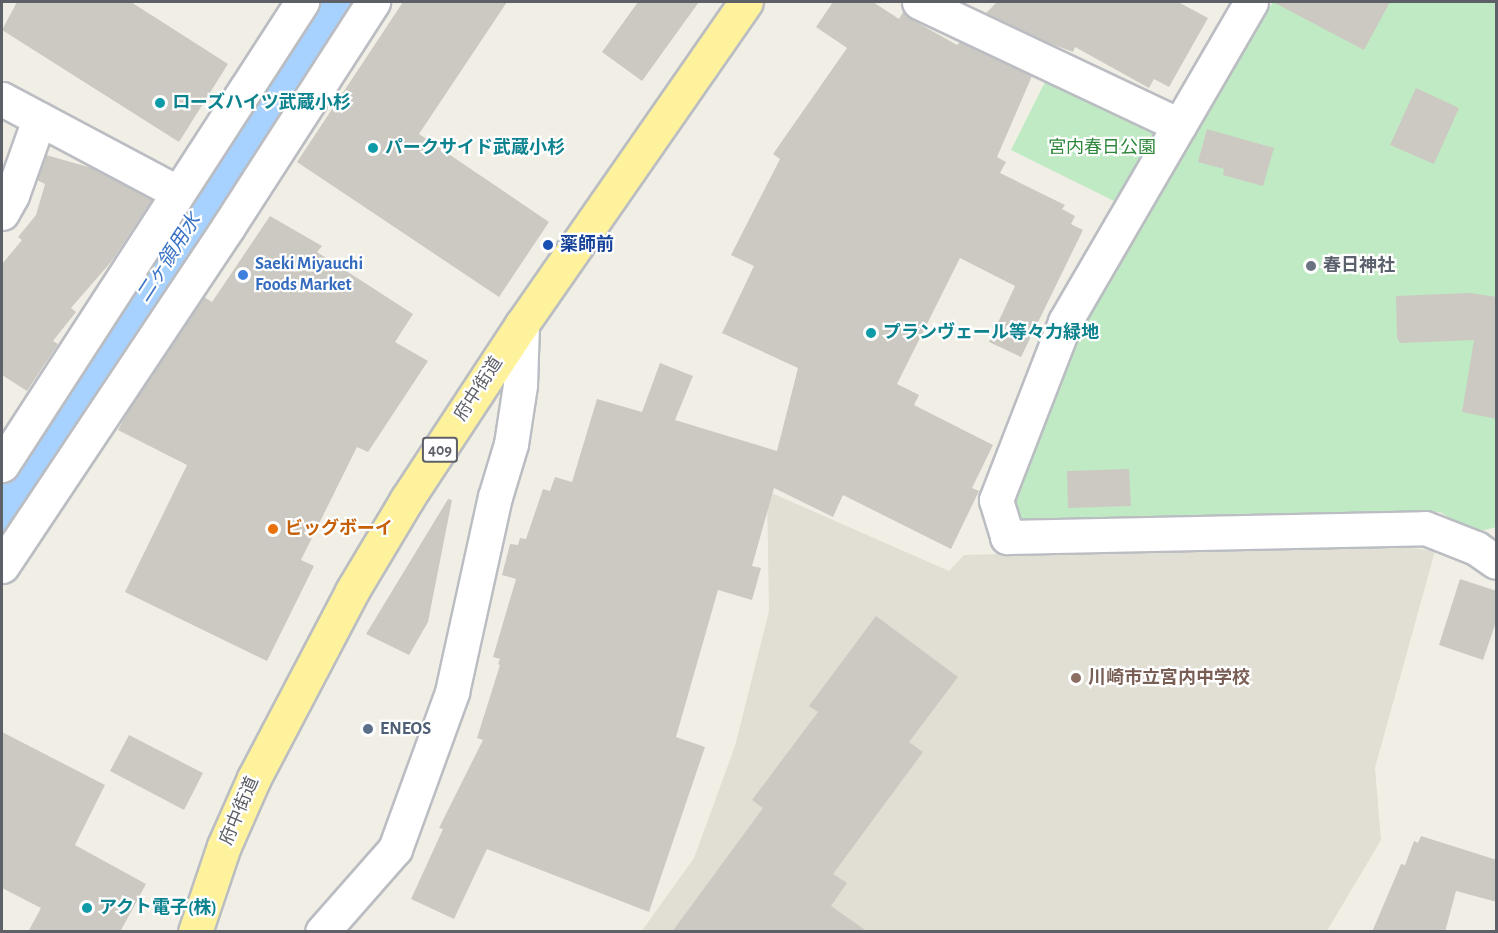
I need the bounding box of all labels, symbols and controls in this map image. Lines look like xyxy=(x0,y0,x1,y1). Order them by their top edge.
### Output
place label: ローズハイツ武蔵小杉 xyxy=(172,92,352,114)
marker: ローズハイツ武蔵小杉 xyxy=(153,96,167,110)
place label: パークサイド武蔵小杉 xyxy=(385,137,565,159)
park label: 宮内春日公園 xyxy=(1048,137,1156,159)
marker: パークサイド武蔵小杉 xyxy=(366,141,380,155)
water label: 二ヶ領用水 xyxy=(132,210,206,306)
place label: 薬師前 xyxy=(560,234,614,256)
marker: 薬師前 xyxy=(541,238,555,252)
place label: Saeki Miyauchi Foods Market xyxy=(255,254,363,296)
place label: 春日神社 xyxy=(1323,255,1395,277)
marker: 春日神社 xyxy=(1304,259,1318,273)
marker: Saeki Miyauchi Foods Market xyxy=(236,268,250,282)
place label: プランヴェール等々力緑地 xyxy=(883,322,1099,344)
marker: プランヴェール等々力緑地 xyxy=(864,326,878,340)
street label: 府中街道 xyxy=(450,353,508,425)
road number: 409 xyxy=(420,437,460,463)
place label: ビッグボーイ xyxy=(285,518,393,540)
marker: ビッグボーイ xyxy=(266,522,280,536)
place label: 川崎市立宮内中学校 xyxy=(1088,667,1250,689)
marker: 川崎市立宮内中学校 xyxy=(1069,671,1083,685)
place label: ENEOS xyxy=(380,718,431,740)
marker: ENEOS xyxy=(361,722,375,736)
street label: 府中街道 xyxy=(216,774,264,848)
place label: アクト電子(株) xyxy=(99,897,218,919)
marker: アクト電子(株) xyxy=(80,901,94,915)

